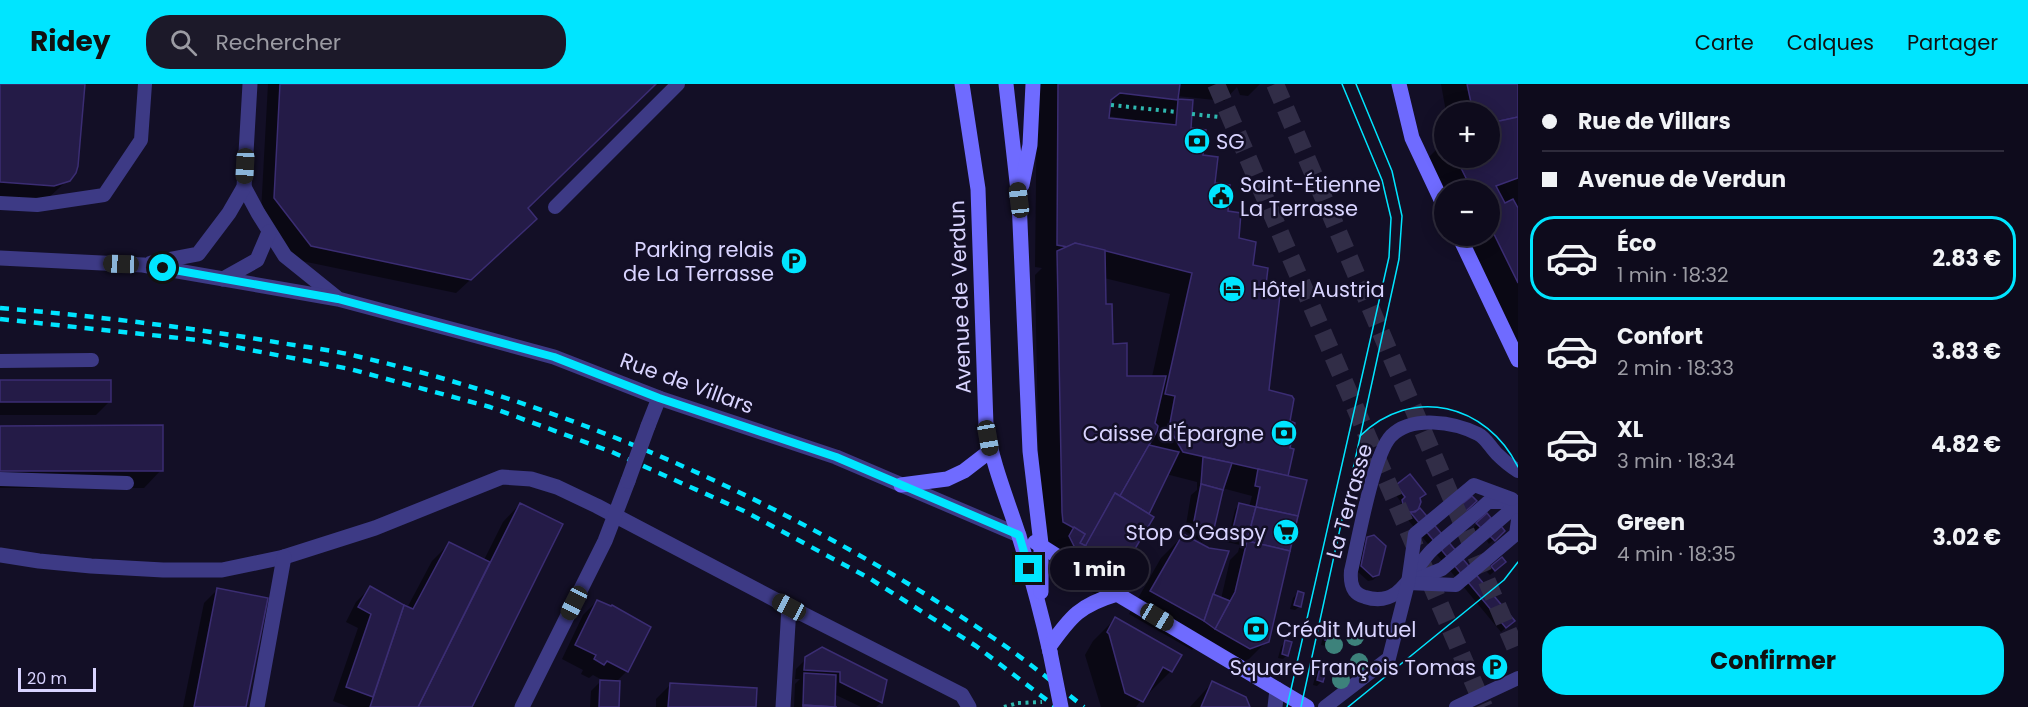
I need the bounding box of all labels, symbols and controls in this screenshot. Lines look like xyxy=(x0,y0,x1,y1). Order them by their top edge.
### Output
search box xyxy=(146,15,566,69)
text: Ridey xyxy=(30,22,110,61)
icon: search xyxy=(167,26,200,59)
text: Rechercher xyxy=(215,27,341,58)
text: Carte xyxy=(1695,28,1754,57)
text: Calques xyxy=(1787,28,1874,57)
text: Partager xyxy=(1907,28,1998,57)
map controls xyxy=(1434,102,1500,246)
button: + xyxy=(1434,102,1500,168)
text: Rue de Villars xyxy=(1578,106,1731,137)
bank icon: SG xyxy=(1182,126,1212,156)
place label: SG xyxy=(1216,127,1245,156)
car xyxy=(235,148,255,184)
text: Avenue de Verdun xyxy=(1578,164,1786,195)
place label: Saint-Étienne La Terrasse xyxy=(1240,170,1381,223)
button: − xyxy=(1434,180,1500,246)
car xyxy=(1008,181,1030,219)
public building icon: Saint-Étienne La Terrasse xyxy=(1206,181,1236,211)
street label: Avenue de Verdun xyxy=(942,200,978,394)
text: Éco xyxy=(1617,228,1656,259)
icon: car xyxy=(1545,231,1599,285)
place label: Parking relais de La Terrasse xyxy=(623,235,774,288)
text: 2.83 € xyxy=(1932,243,2001,274)
parking icon: Parking relais de La Terrasse xyxy=(779,246,809,276)
car xyxy=(103,254,139,274)
route start xyxy=(149,254,176,281)
text: 1 min · 18:32 xyxy=(1617,261,1729,289)
hotel icon: Hôtel Austria xyxy=(1217,274,1247,304)
place label: Hôtel Austria xyxy=(1252,275,1385,304)
text: Confort xyxy=(1617,321,1703,352)
icon: car xyxy=(1545,324,1599,378)
text: 3.83 € xyxy=(1932,336,2001,367)
street label: Rue de Villars xyxy=(616,345,758,421)
text: 2 min · 18:33 xyxy=(1617,354,1734,382)
text: XL xyxy=(1617,414,1643,445)
icon: car xyxy=(1545,417,1599,471)
bank icon: Caisse d'Épargne xyxy=(1269,418,1299,448)
car xyxy=(976,419,1000,457)
place label: Caisse d'Épargne xyxy=(1083,419,1264,448)
text: 4.82 € xyxy=(1931,429,2001,460)
street label: La Terrasse xyxy=(1319,440,1379,562)
text: 3 min · 18:34 xyxy=(1617,447,1735,475)
text: Green xyxy=(1617,507,1685,538)
icon: car xyxy=(1545,510,1599,564)
supermarket icon: Stop O'Gaspy xyxy=(1271,517,1301,547)
place label: Stop O'Gaspy xyxy=(1125,518,1266,547)
text: 3.02 € xyxy=(1932,522,2001,553)
text: 4 min · 18:35 xyxy=(1617,540,1736,568)
callout: 1 min xyxy=(1050,548,1149,590)
route end xyxy=(1015,555,1042,582)
text: 1 min xyxy=(1073,555,1126,583)
car xyxy=(558,583,590,623)
car xyxy=(769,591,809,623)
car xyxy=(1137,600,1177,634)
bank icon: Crédit Mutuel xyxy=(1241,614,1271,644)
place label: Crédit Mutuel xyxy=(1276,615,1416,644)
button: Confirmer xyxy=(1542,626,2004,695)
parking icon: Square François Tomas xyxy=(1480,652,1510,682)
place label: Square François Tomas xyxy=(1230,653,1476,682)
scale bar xyxy=(18,665,96,692)
text: 20 m xyxy=(27,667,67,690)

